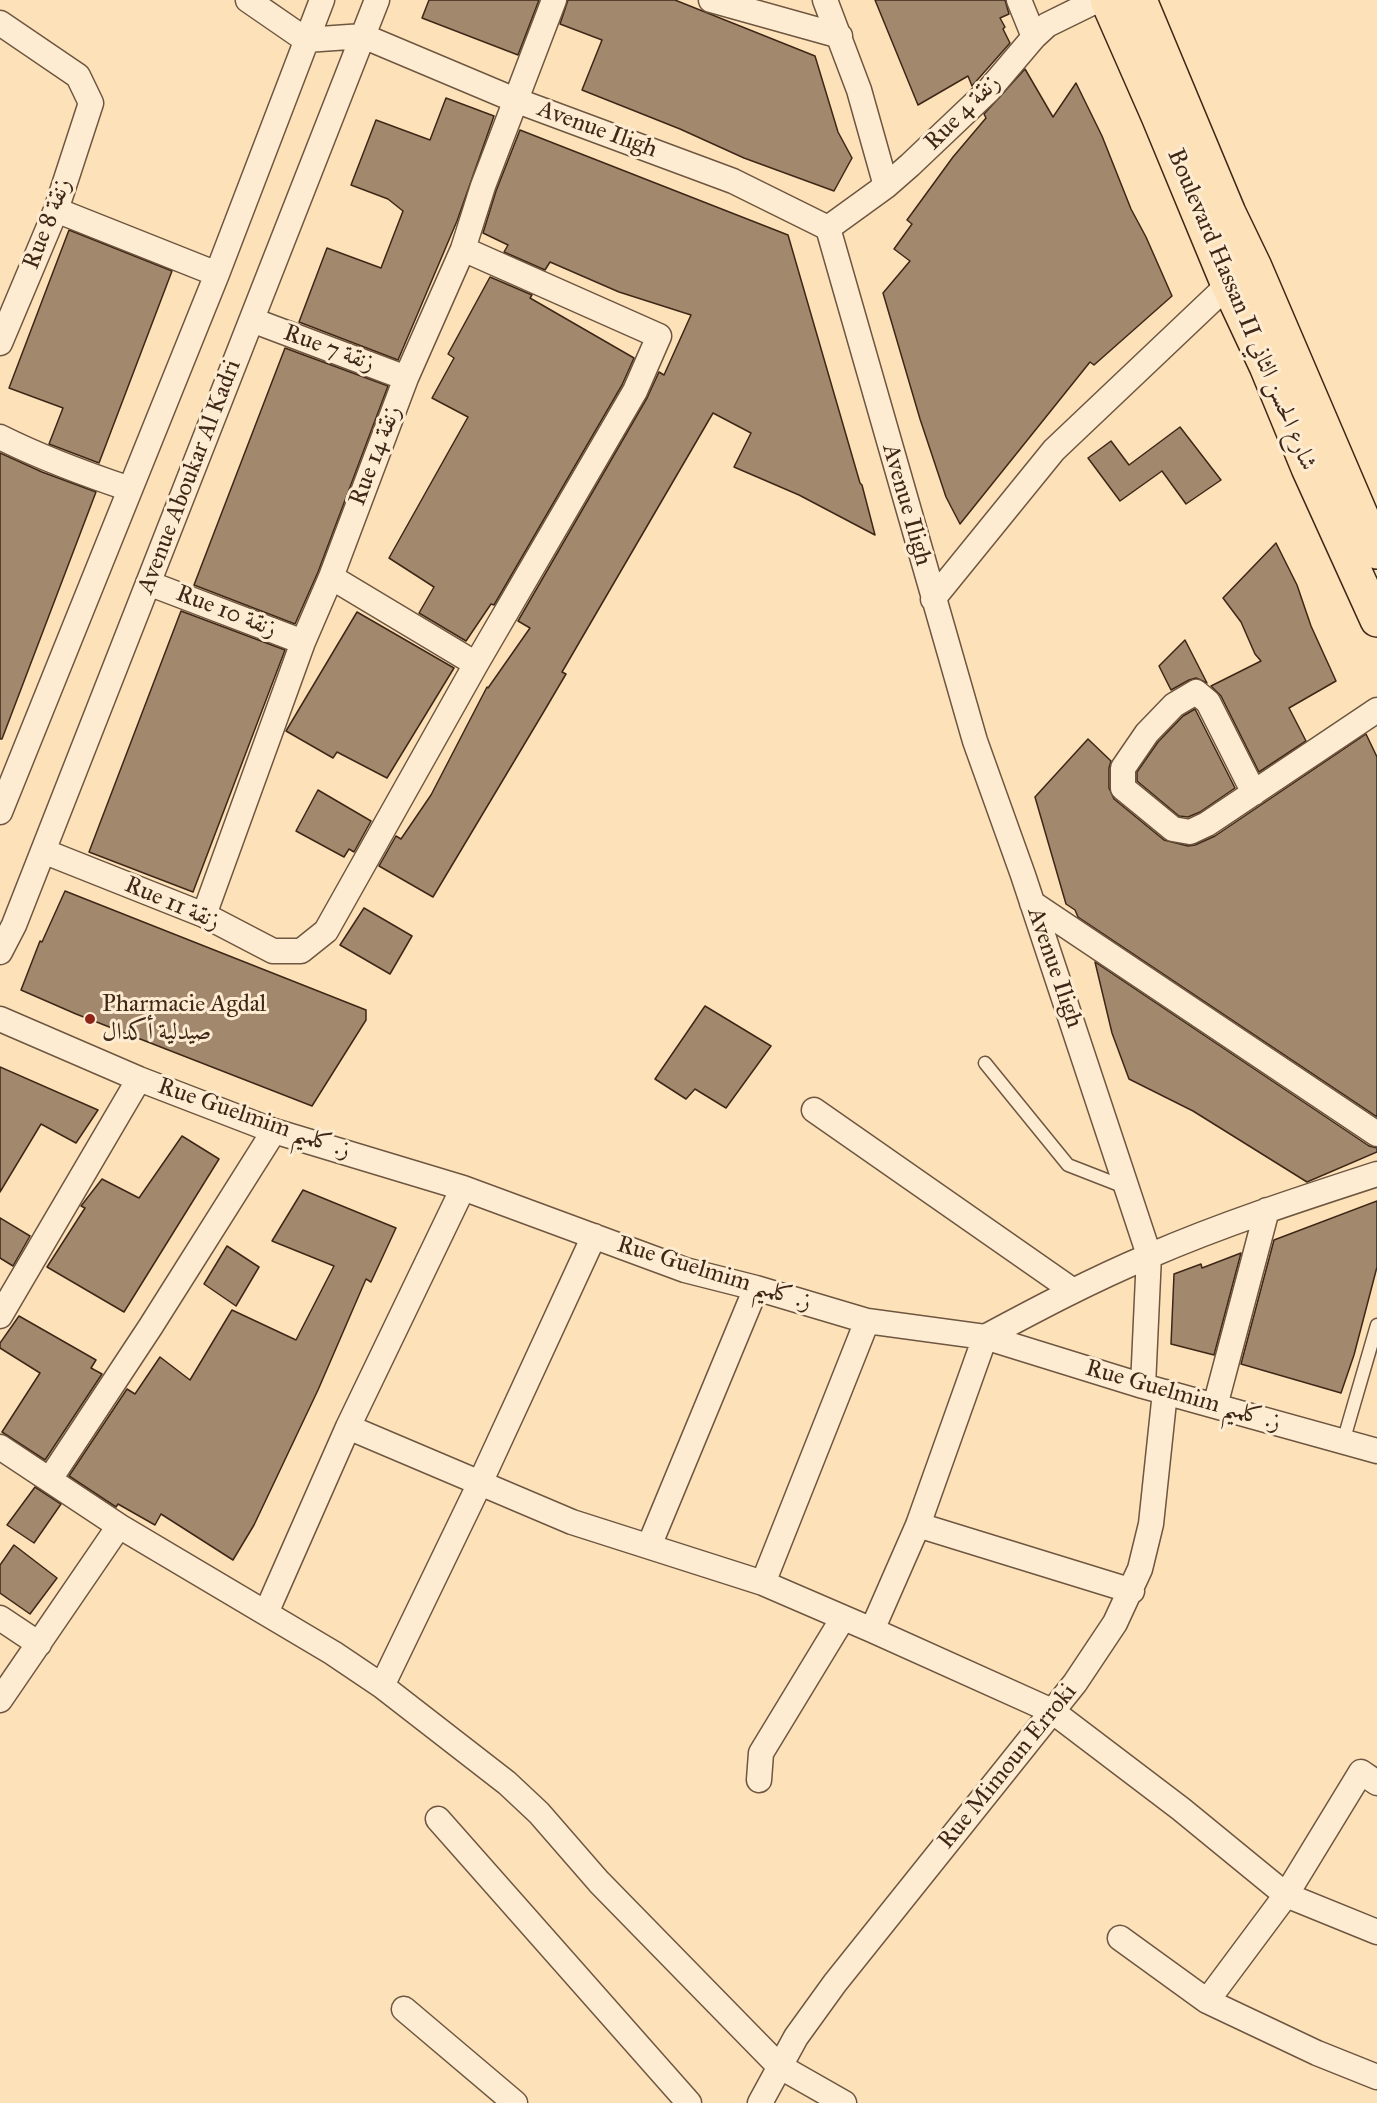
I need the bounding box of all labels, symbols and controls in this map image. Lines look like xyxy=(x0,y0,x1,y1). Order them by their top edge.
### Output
street label: Rue 4 زنقة xyxy=(919,69,1007,157)
street label: Avenue Iligh xyxy=(533,95,661,165)
street label: Boulevard Hassan II شارع الحسن الثاني xyxy=(1160,145,1322,475)
street label: Rue 8 زنقة xyxy=(18,175,78,273)
street label: Rue 7 زنقة xyxy=(279,319,379,379)
street label: Avenue Aboukar Al Kadri xyxy=(132,356,248,598)
street label: Rue 14 زنقة xyxy=(344,402,408,510)
street label: Avenue Iligh xyxy=(875,441,937,569)
street label: Rue 10 زنقة xyxy=(172,580,280,644)
street label: Rue 11 زنقة xyxy=(120,871,224,937)
street label: Avenue Iligh xyxy=(1020,904,1088,1032)
place label: Pharmacie Agdal صيدلية أكدال xyxy=(102,991,266,1047)
marker: Pharmacie Agdal صيدلية أكدال xyxy=(83,1012,97,1026)
street label: Rue Guelmim ز. كلميم xyxy=(154,1072,354,1166)
street label: Rue Guelmim ز. كلميم xyxy=(613,1231,815,1317)
street label: Rue Guelmim ز. كلميم xyxy=(1082,1354,1284,1438)
street label: Rue Mimoun Erroki xyxy=(933,1679,1083,1855)

